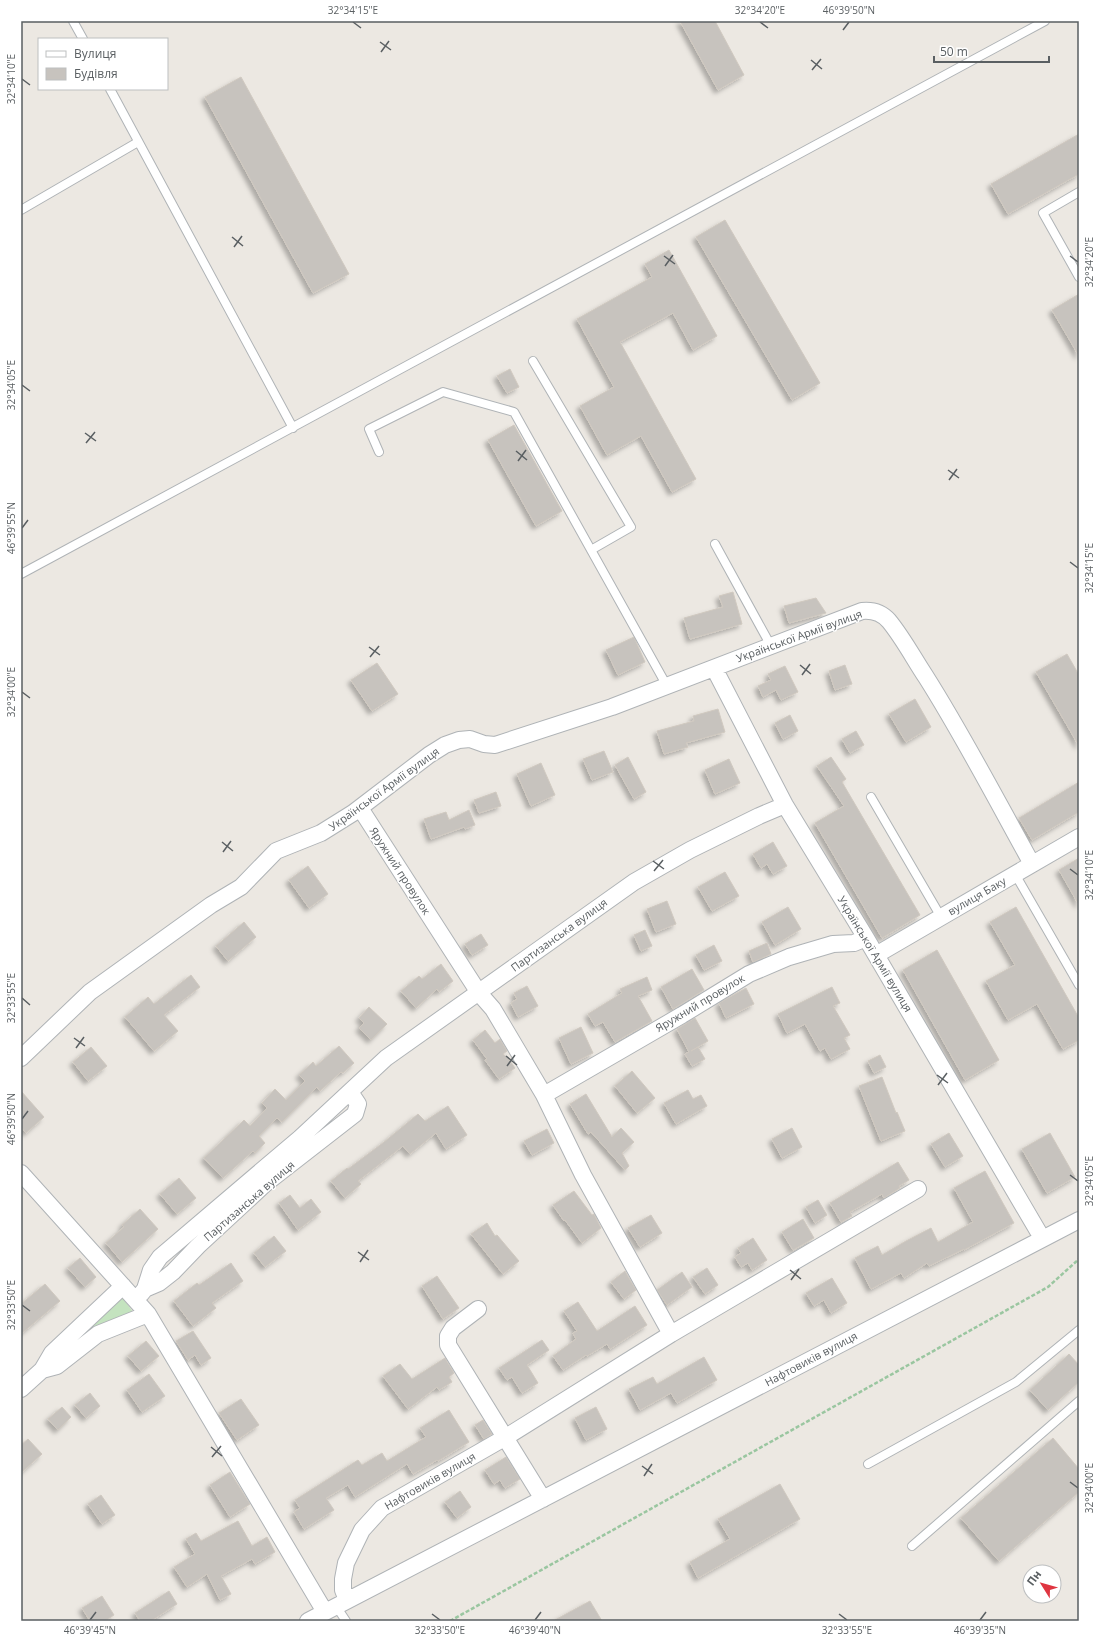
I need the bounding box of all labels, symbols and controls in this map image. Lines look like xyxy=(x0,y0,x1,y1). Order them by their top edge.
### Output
text: 32°34'15"E xyxy=(328,3,378,17)
text: 32°34'20"E xyxy=(735,3,785,17)
text: 46°39'50"N xyxy=(823,3,875,17)
legend xyxy=(38,38,168,90)
scale bar xyxy=(934,38,1049,64)
text: 50 m xyxy=(940,43,968,60)
text: Вулиця xyxy=(74,45,116,62)
text: 32°34'10"E xyxy=(4,54,18,104)
text: Будівля xyxy=(74,65,118,82)
text: 32°34'20"E xyxy=(1082,237,1096,287)
text: 32°34'05"E xyxy=(4,360,18,410)
text: 46°39'55"N xyxy=(4,502,18,554)
text: 32°34'15"E xyxy=(1082,543,1096,593)
street label: Української Армії вулиця xyxy=(734,606,864,665)
text: 32°34'00"E xyxy=(4,667,18,717)
street label: Української Армії вулиця xyxy=(325,743,442,834)
street label: Яружний провулок xyxy=(366,824,435,918)
text: 32°34'10"E xyxy=(1082,850,1096,900)
street label: вулиця Баку xyxy=(945,873,1009,918)
street label: Української Армії вулиця xyxy=(835,893,916,1015)
street label: Партизанська вулиця xyxy=(507,894,610,975)
street label: Яружний провулок xyxy=(652,970,747,1035)
text: 32°33'55"E xyxy=(4,973,18,1023)
text: 46°39'50"N xyxy=(4,1093,18,1145)
text: 32°34'05"E xyxy=(1082,1156,1096,1206)
street label: Партизанська вулиця xyxy=(200,1157,297,1244)
text: 32°33'50"E xyxy=(4,1280,18,1330)
street label: Нафтовиків вулиця xyxy=(762,1328,860,1389)
street label: Нафтовиків вулиця xyxy=(381,1448,478,1513)
text: 32°34'00"E xyxy=(1082,1463,1096,1513)
north arrow xyxy=(1022,1564,1062,1604)
text: Пн xyxy=(1023,1567,1044,1588)
text: 46°39'45"N xyxy=(64,1623,116,1637)
text: 32°33'50"E xyxy=(415,1623,465,1637)
text: 46°39'40"N xyxy=(509,1623,561,1637)
text: 32°33'55"E xyxy=(822,1623,872,1637)
text: 46°39'35"N xyxy=(954,1623,1006,1637)

